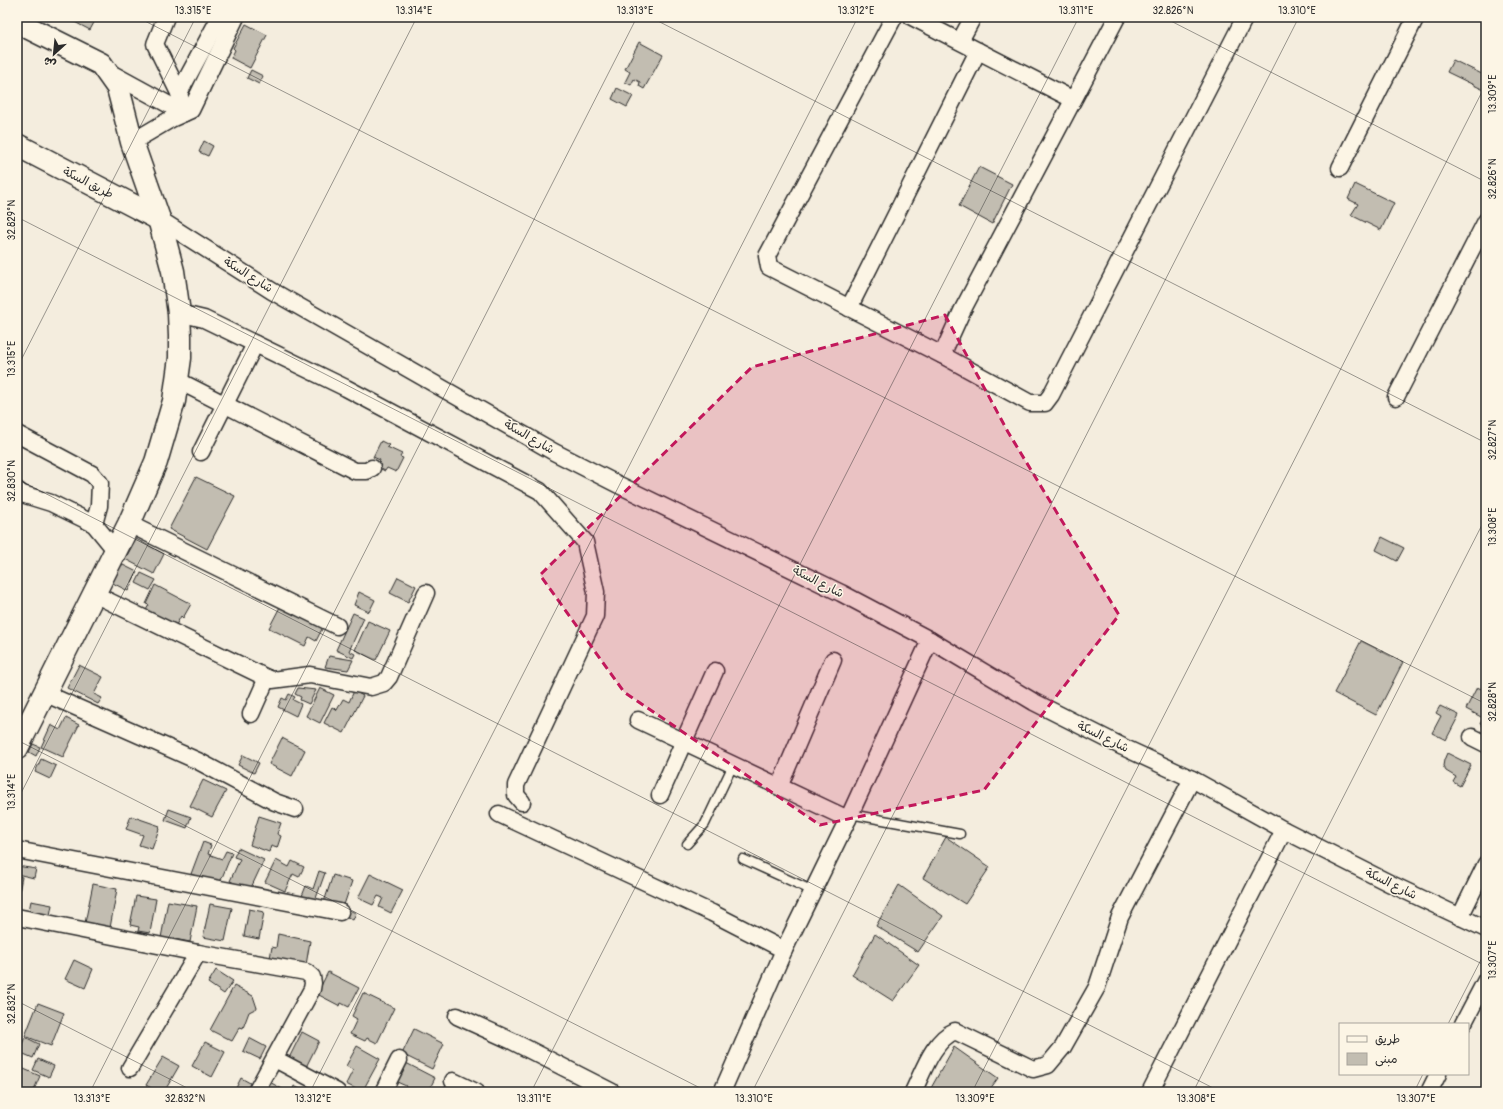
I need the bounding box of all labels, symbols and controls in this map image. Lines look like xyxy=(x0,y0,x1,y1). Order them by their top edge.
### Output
text: 13.315°E xyxy=(175,5,211,17)
text: 13.314°E xyxy=(396,5,432,17)
text: 13.313°E xyxy=(617,5,653,17)
text: 13.312°E xyxy=(838,5,874,17)
text: 13.311°E xyxy=(1059,5,1093,17)
text: 32.826°N xyxy=(1153,5,1194,17)
text: 13.310°E xyxy=(1278,5,1316,17)
north arrow xyxy=(34,34,74,74)
text: ش xyxy=(41,54,58,71)
text: 13.309°E xyxy=(1487,75,1499,113)
text: 32.826°N xyxy=(1487,158,1499,199)
street label: طريق السكة xyxy=(60,164,116,202)
text: 32.829°N xyxy=(6,200,18,240)
street label: شارع السكة xyxy=(220,254,275,297)
text: 13.315°E xyxy=(6,341,18,377)
street label: شارع السكة xyxy=(501,417,557,458)
text: 32.827°N xyxy=(1487,420,1499,460)
text: 32.830°N xyxy=(6,460,18,502)
text: 13.308°E xyxy=(1487,508,1499,546)
street label: شارع السكة xyxy=(789,563,846,602)
text: 32.828°N xyxy=(1487,682,1499,722)
street label: شارع السكة xyxy=(1074,718,1131,757)
text: 13.314°E xyxy=(6,774,18,810)
street label: شارع السكة xyxy=(1362,865,1419,904)
text: 13.307°E xyxy=(1487,941,1499,979)
text: 32.832°N xyxy=(6,983,18,1024)
legend xyxy=(1339,1023,1469,1075)
text: طريق xyxy=(1375,1032,1400,1047)
text: مبنى xyxy=(1375,1052,1398,1067)
text: 13.313°E xyxy=(74,1093,110,1105)
text: 32.832°N xyxy=(165,1093,206,1105)
text: 13.312°E xyxy=(295,1093,331,1105)
text: 13.311°E xyxy=(517,1093,551,1105)
text: 13.310°E xyxy=(735,1093,773,1105)
text: 13.309°E xyxy=(956,1093,994,1105)
text: 13.308°E xyxy=(1177,1093,1215,1105)
text: 13.307°E xyxy=(1397,1093,1435,1105)

